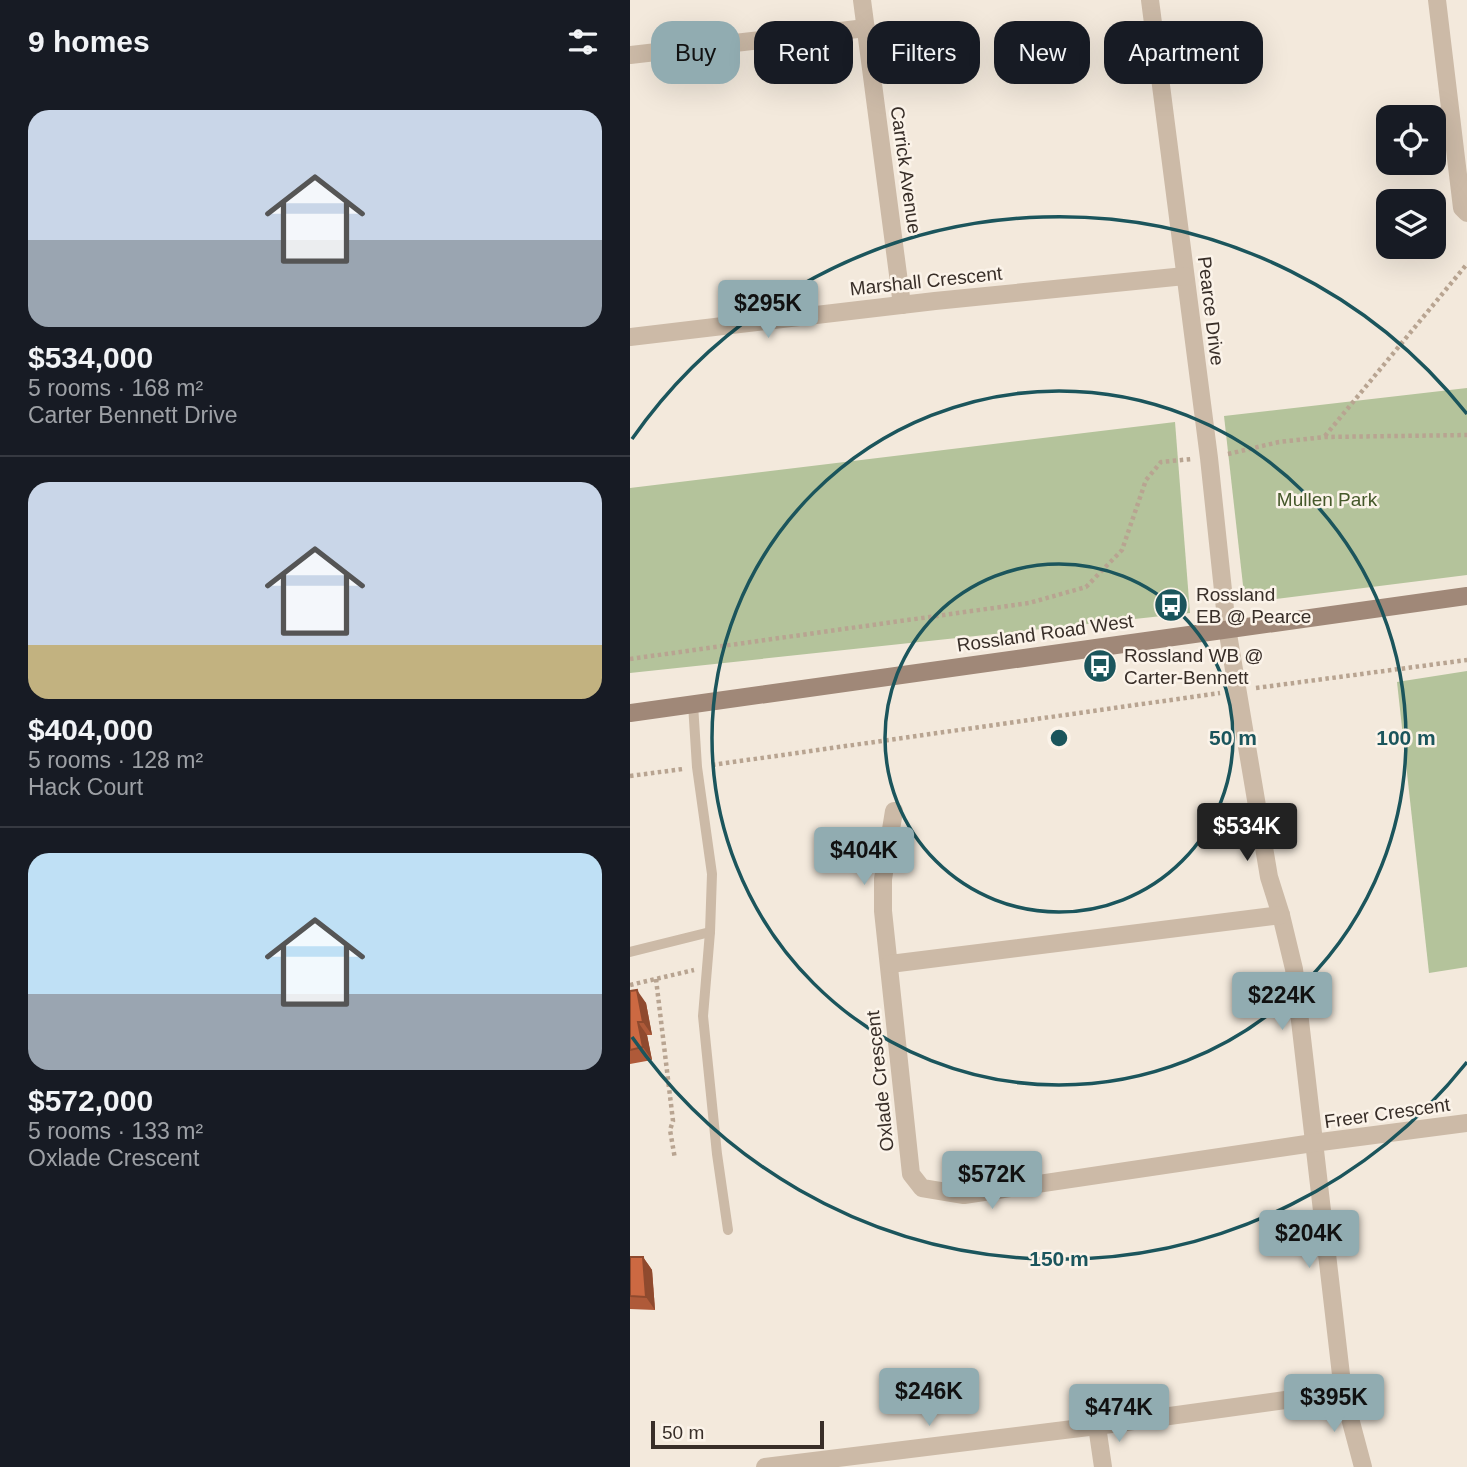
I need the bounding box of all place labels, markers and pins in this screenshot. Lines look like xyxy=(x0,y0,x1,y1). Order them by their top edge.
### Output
pin: $295K xyxy=(719,280,817,340)
place label: Rossland EB @ Pearce xyxy=(1196,584,1311,627)
bus stop icon: Rossland EB @ Pearce xyxy=(1152,586,1190,624)
place label: Rossland WB @ Carter-Bennett xyxy=(1124,645,1264,688)
bus stop icon: Rossland WB @ Carter-Bennett xyxy=(1081,647,1119,685)
centre of rings xyxy=(1047,726,1071,750)
pin: $534K xyxy=(1198,804,1296,863)
pin: $404K xyxy=(815,828,913,887)
pin: $224K xyxy=(1233,972,1331,1032)
pin: $572K xyxy=(943,1152,1041,1211)
pin: $204K xyxy=(1260,1210,1358,1270)
pin: $246K xyxy=(880,1368,978,1428)
pin: $395K xyxy=(1285,1374,1383,1434)
pin: $474K xyxy=(1070,1384,1168,1444)

